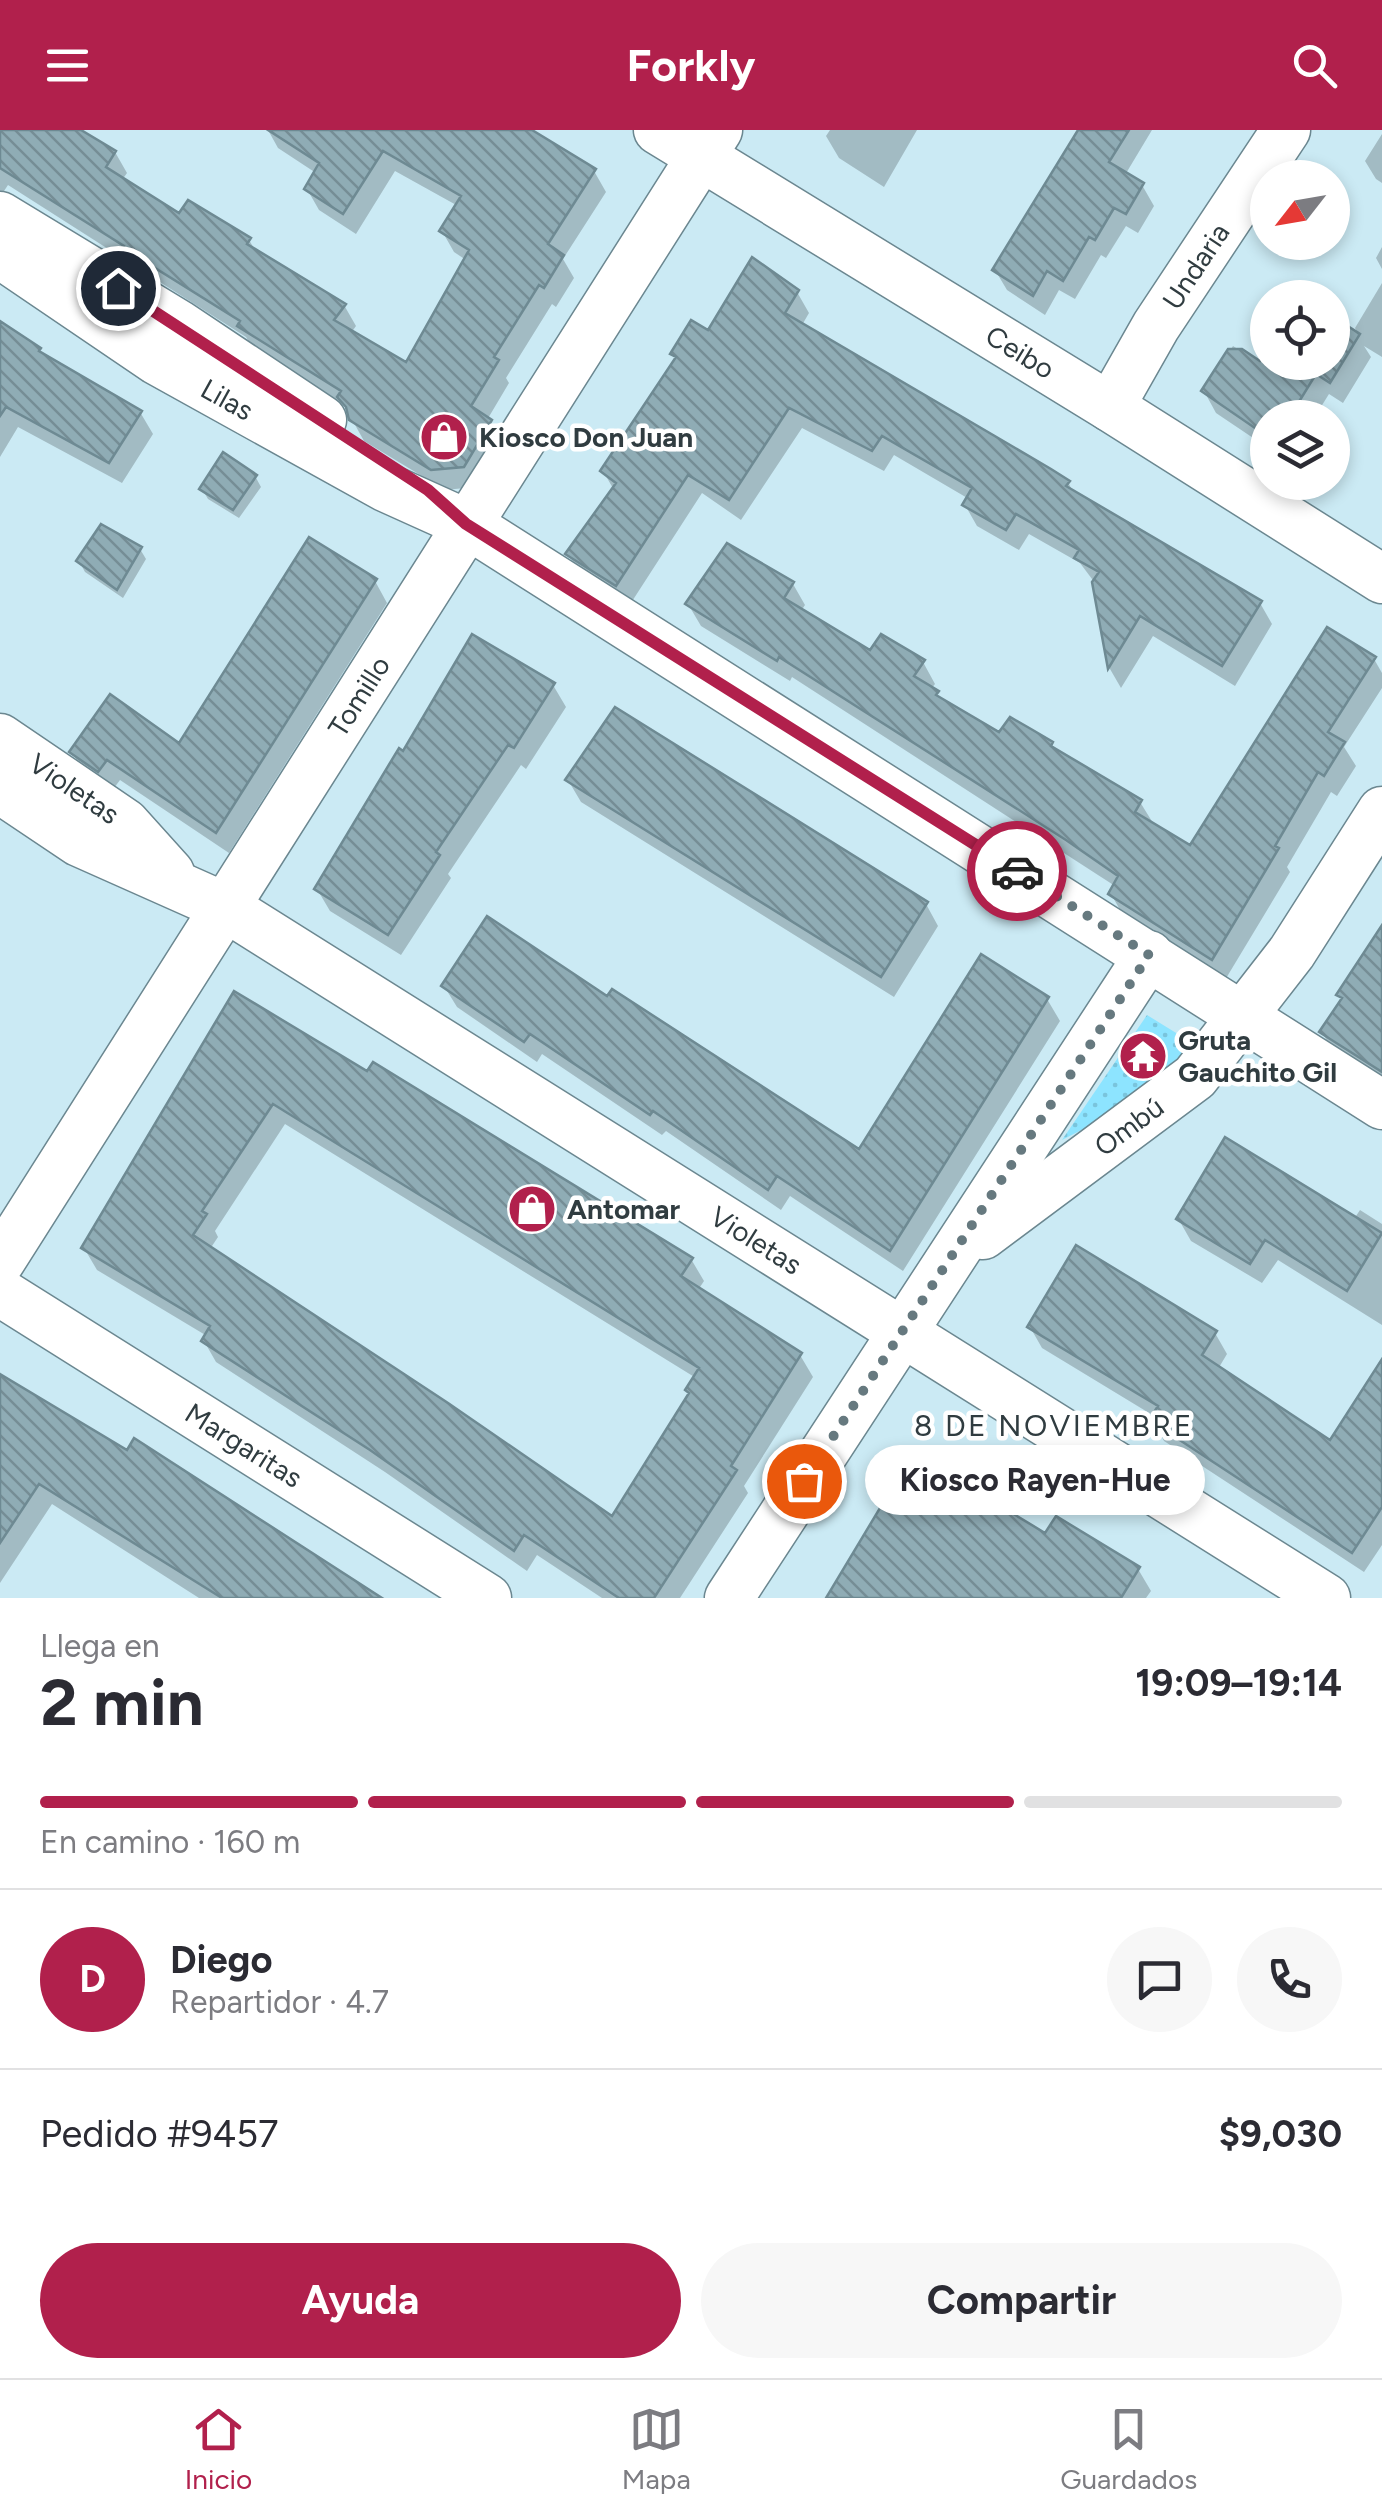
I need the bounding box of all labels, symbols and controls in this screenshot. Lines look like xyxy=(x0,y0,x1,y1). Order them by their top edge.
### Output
icon: menu xyxy=(40,38,95,93)
text: Forkly xyxy=(627,38,755,92)
icon: search xyxy=(1287,38,1342,93)
north arrow xyxy=(1250,160,1350,260)
map controls xyxy=(1250,160,1350,500)
street label: Undaria xyxy=(1155,217,1237,316)
pin xyxy=(76,246,161,331)
icon: home xyxy=(91,261,146,316)
button: locate xyxy=(1250,280,1350,380)
street label: Ceibo xyxy=(980,318,1061,386)
street label: Lilas xyxy=(195,371,259,428)
button: layers xyxy=(1250,400,1350,500)
shop icon: Kiosco Don Juan xyxy=(418,411,470,463)
place label: Kiosco Don Juan xyxy=(479,420,693,454)
street label: Tomillo xyxy=(321,650,397,743)
street label: Violetas xyxy=(23,746,126,831)
courier xyxy=(967,821,1067,921)
icon: car xyxy=(990,844,1045,899)
place label: Gruta Gauchito Gil xyxy=(1178,1023,1337,1089)
temple icon: Gruta Gauchito Gil xyxy=(1117,1030,1169,1082)
street label: Ombú xyxy=(1088,1089,1170,1163)
shop icon: Antomar xyxy=(506,1183,558,1235)
place label: Antomar xyxy=(567,1192,681,1226)
street label: Violetas xyxy=(704,1199,808,1282)
street label: Margaritas xyxy=(179,1396,309,1495)
district label: 8 DE NOVIEMBRE xyxy=(914,1407,1194,1444)
pin xyxy=(762,1439,847,1524)
callout: Kiosco Rayen-Hue xyxy=(864,1446,1204,1516)
icon: bag xyxy=(777,1454,832,1509)
text: Kiosco Rayen-Hue xyxy=(900,1461,1170,1499)
text: Llega en xyxy=(40,1627,160,1665)
text: 19:09–19:14 xyxy=(1135,1660,1342,1706)
text: 2 min xyxy=(40,1663,204,1741)
text: En camino · 160 m xyxy=(40,1823,300,1861)
button: chat xyxy=(1107,1927,1212,2032)
button: phone xyxy=(1237,1927,1342,2032)
text: Diego xyxy=(170,1937,273,1983)
text: D xyxy=(79,1956,106,2002)
text: Repartidor · 4.7 xyxy=(170,1983,389,2021)
text: Pedido #9457 xyxy=(40,2111,278,2157)
text: $9,030 xyxy=(1219,2111,1342,2157)
button: Ayuda xyxy=(40,2243,681,2358)
button: Compartir xyxy=(701,2243,1342,2358)
tab: Inicio xyxy=(185,2402,252,2496)
tab: Mapa xyxy=(622,2402,691,2496)
tab: Guardados xyxy=(1060,2402,1197,2496)

